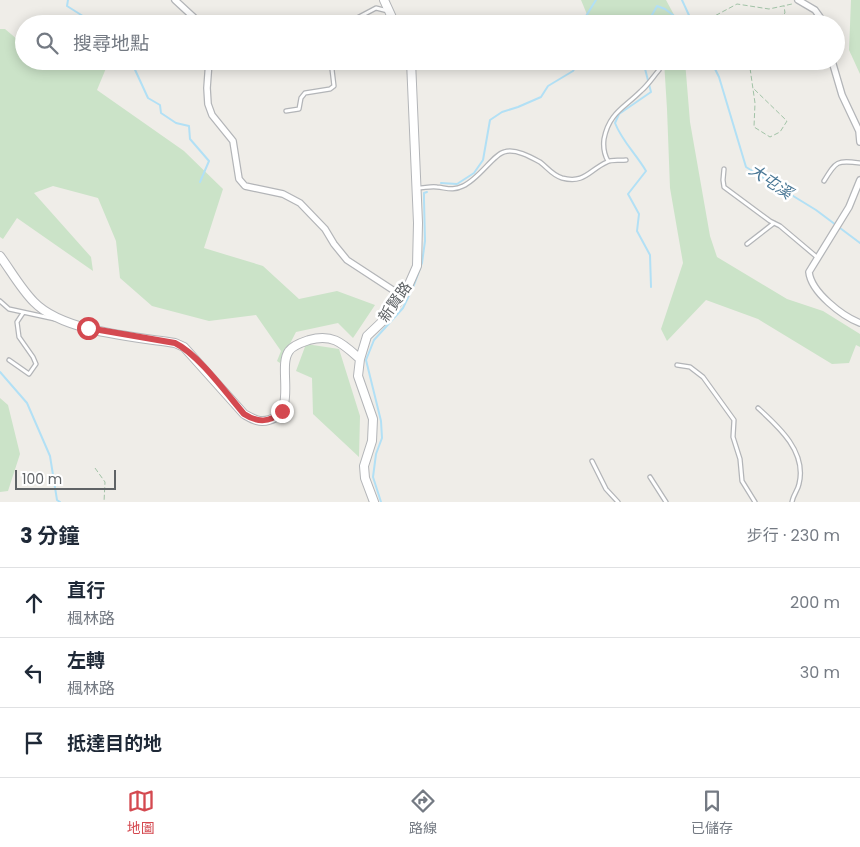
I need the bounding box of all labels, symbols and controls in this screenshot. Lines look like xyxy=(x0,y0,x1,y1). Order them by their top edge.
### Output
search box xyxy=(15,15,845,70)
icon: search xyxy=(33,29,61,57)
text: 搜尋地點 xyxy=(73,30,149,57)
water label: 大屯溪 xyxy=(744,158,799,205)
street label: 新賢路 xyxy=(373,277,416,326)
route start xyxy=(77,317,100,340)
route end xyxy=(271,400,294,423)
scale bar xyxy=(15,467,116,490)
text: 100 m xyxy=(22,469,62,489)
text: 3 分鐘 xyxy=(20,521,79,550)
text: 步行 · 230 m xyxy=(747,524,840,547)
text: 直行 xyxy=(67,577,105,604)
icon: ahead xyxy=(20,589,48,617)
text: 200 m xyxy=(790,591,840,614)
text: 楓林路 xyxy=(67,607,115,630)
text: 左轉 xyxy=(67,647,105,674)
icon: left xyxy=(20,659,48,687)
text: 30 m xyxy=(800,661,840,684)
text: 楓林路 xyxy=(67,677,115,700)
icon: arrive xyxy=(20,729,48,757)
text: 抵達目的地 xyxy=(67,730,162,757)
tab: 地圖 xyxy=(127,787,155,839)
tab: 路線 xyxy=(409,787,437,839)
tab: 已儲存 xyxy=(691,787,733,839)

